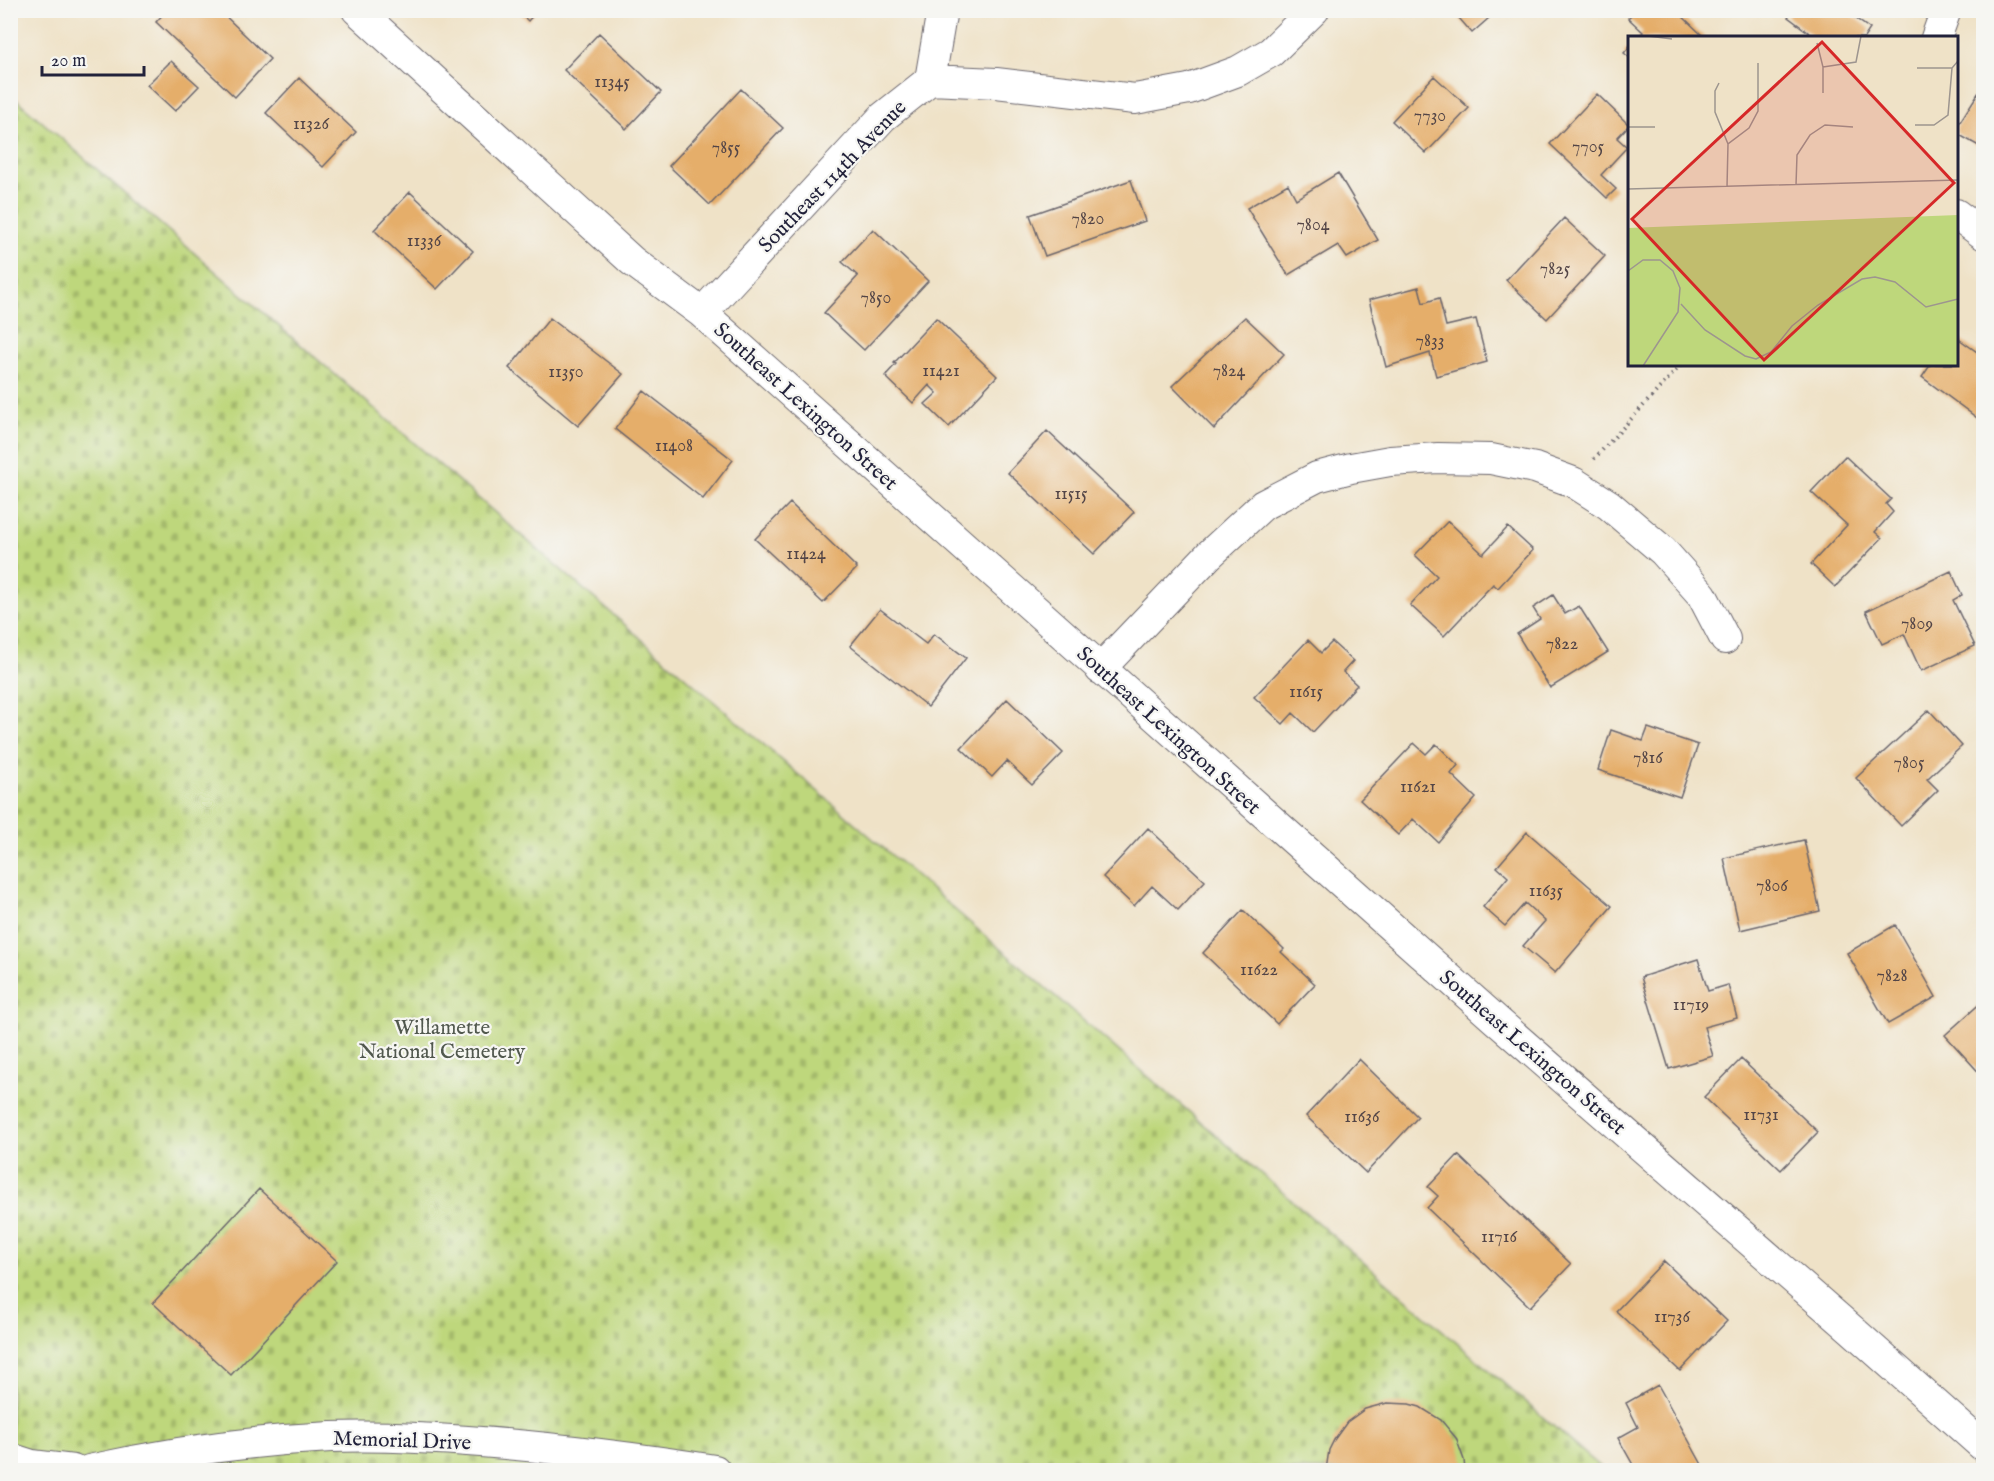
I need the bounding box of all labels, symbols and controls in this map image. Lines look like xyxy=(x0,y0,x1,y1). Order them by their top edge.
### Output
inset map xyxy=(1628,36,1958,366)
scale bar xyxy=(42,39,144,77)
text: 20 m xyxy=(51,50,86,73)
house number: 11345 xyxy=(594,71,630,94)
street label: Southeast 114th Avenue xyxy=(753,95,913,259)
house number: 7730 xyxy=(1414,105,1446,128)
house number: 11326 xyxy=(293,113,329,136)
house number: 7705 xyxy=(1572,136,1605,159)
house number: 7855 xyxy=(712,137,741,160)
house number: 7820 xyxy=(1072,208,1104,231)
house number: 7804 xyxy=(1296,214,1330,237)
house number: 11336 xyxy=(407,230,442,253)
house number: 7825 xyxy=(1540,258,1571,281)
house number: 7850 xyxy=(861,287,891,310)
street label: Southeast Lexington Street xyxy=(707,317,903,497)
house number: 7833 xyxy=(1416,330,1444,353)
house number: 11421 xyxy=(922,360,960,383)
house number: 7824 xyxy=(1213,360,1246,383)
house number: 11350 xyxy=(548,361,584,384)
house number: 11408 xyxy=(655,435,693,458)
house number: 11515 xyxy=(1054,483,1088,506)
house number: 11424 xyxy=(786,543,826,566)
house number: 7809 xyxy=(1901,613,1933,636)
house number: 7822 xyxy=(1546,633,1578,656)
street label: Southeast Lexington Street xyxy=(1070,641,1266,821)
house number: 11615 xyxy=(1289,681,1324,704)
house number: 7816 xyxy=(1633,747,1663,770)
house number: 7805 xyxy=(1894,752,1925,775)
house number: 11621 xyxy=(1400,776,1436,799)
house number: 7806 xyxy=(1756,875,1788,898)
house number: 11635 xyxy=(1529,880,1564,903)
house number: 11622 xyxy=(1240,959,1278,982)
street label: Southeast Lexington Street xyxy=(1433,965,1631,1142)
house number: 7828 xyxy=(1877,965,1907,988)
house number: 11719 xyxy=(1673,994,1709,1017)
park label: Willamette National Cemetery xyxy=(359,1015,526,1066)
house number: 11731 xyxy=(1743,1104,1779,1127)
house number: 11636 xyxy=(1344,1106,1380,1129)
house number: 11716 xyxy=(1481,1226,1517,1249)
house number: 11736 xyxy=(1654,1306,1690,1329)
street label: Memorial Drive xyxy=(332,1426,472,1457)

